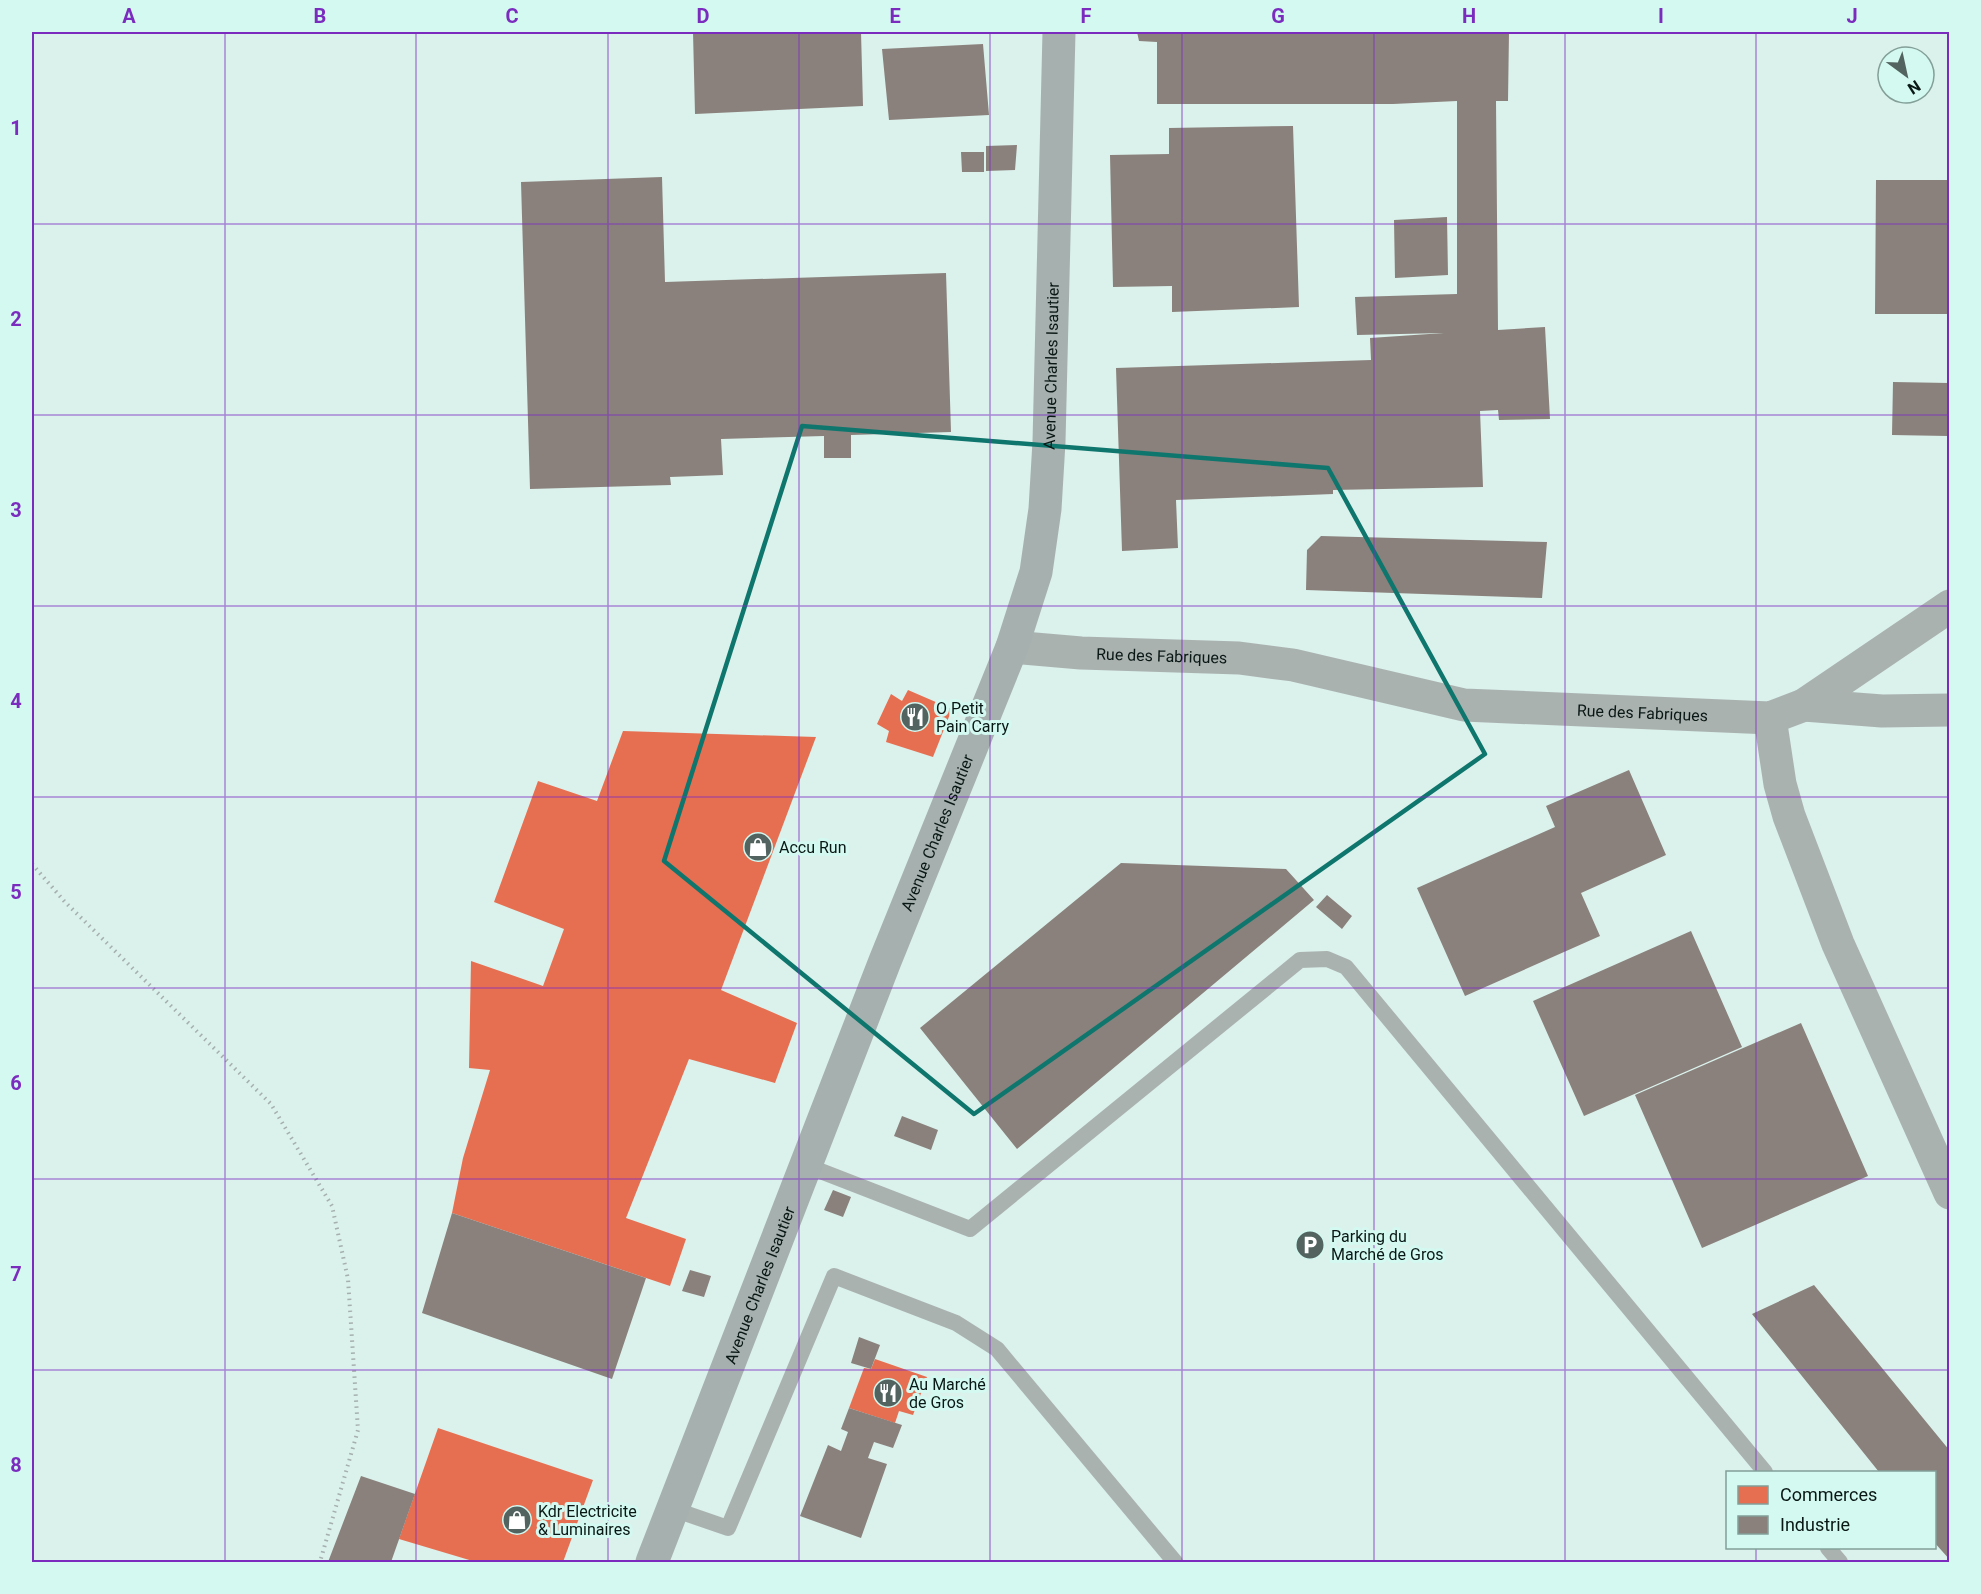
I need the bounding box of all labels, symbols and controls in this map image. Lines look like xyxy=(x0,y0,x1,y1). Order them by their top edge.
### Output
text: A xyxy=(122,4,136,28)
text: B xyxy=(314,4,326,28)
text: C xyxy=(505,4,519,28)
text: D xyxy=(697,4,710,28)
text: E xyxy=(889,4,901,28)
text: F xyxy=(1081,4,1092,28)
text: G xyxy=(1271,4,1285,28)
text: H xyxy=(1462,4,1476,28)
text: I xyxy=(1658,4,1664,28)
text: J xyxy=(1846,4,1858,28)
north arrow xyxy=(1876,45,1936,105)
text: N xyxy=(1904,76,1924,98)
text: 1 xyxy=(10,116,22,140)
street label: Avenue Charles Isautier xyxy=(1040,281,1063,450)
text: 2 xyxy=(10,307,22,331)
text: 3 xyxy=(10,498,22,522)
street label: Rue des Fabriques xyxy=(1096,644,1228,668)
text: 4 xyxy=(10,689,22,713)
place label: O Petit Pain Carry xyxy=(936,699,1010,736)
restaurant icon: O Petit Pain Carry xyxy=(899,701,931,733)
street label: Rue des Fabriques xyxy=(1576,701,1708,725)
street label: Avenue Charles Isautier xyxy=(897,751,978,914)
shop icon: Accu Run xyxy=(742,831,774,863)
place label: Accu Run xyxy=(779,838,847,857)
text: 5 xyxy=(10,880,22,904)
text: 6 xyxy=(10,1071,22,1095)
street label: Avenue Charles Isautier xyxy=(721,1203,799,1367)
place label: Parking du Marché de Gros xyxy=(1331,1227,1444,1264)
parking icon: Parking du Marché de Gros xyxy=(1294,1229,1326,1261)
text: 7 xyxy=(10,1262,22,1286)
place label: Au Marché de Gros xyxy=(909,1375,986,1412)
restaurant icon: Au Marché de Gros xyxy=(872,1377,904,1409)
text: 8 xyxy=(10,1453,22,1477)
legend xyxy=(1726,1471,1936,1549)
text: Commerces xyxy=(1780,1484,1877,1505)
place label: Kdr Electricite & Luminaires xyxy=(538,1502,637,1539)
shop icon: Kdr Electricite & Luminaires xyxy=(501,1504,533,1536)
text: Industrie xyxy=(1780,1514,1850,1535)

